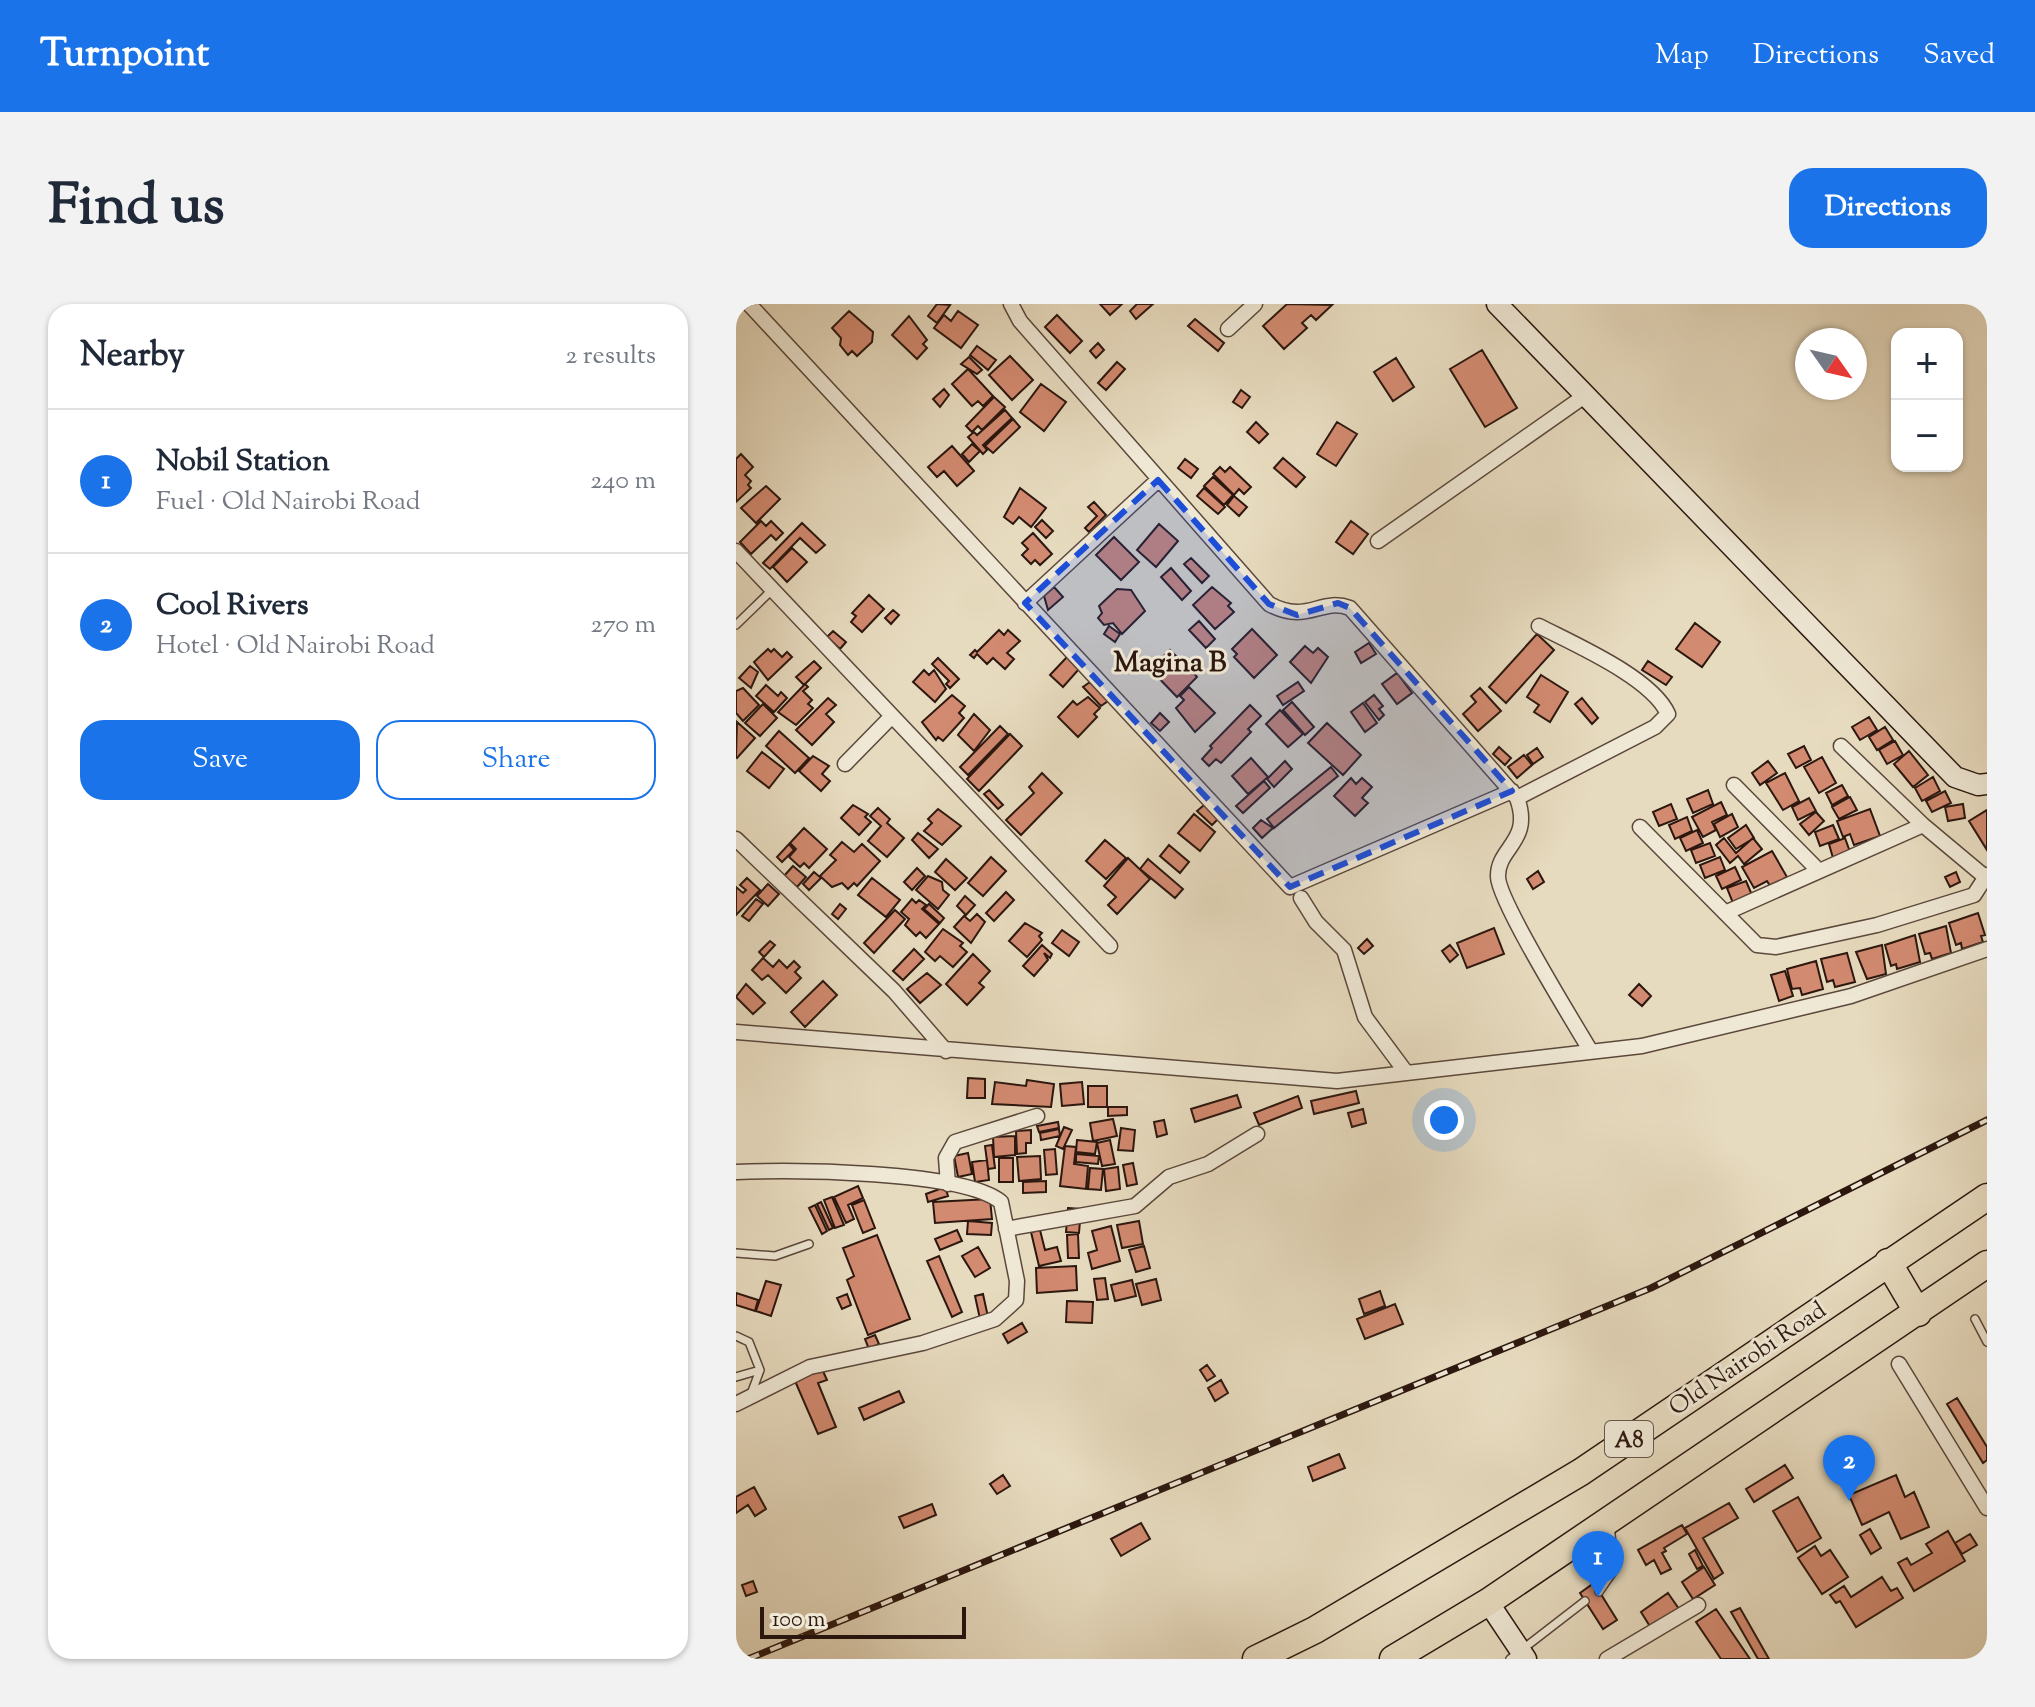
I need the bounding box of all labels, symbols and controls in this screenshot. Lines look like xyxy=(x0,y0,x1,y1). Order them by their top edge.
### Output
text: Turnpoint xyxy=(40,29,209,83)
text: Map xyxy=(1655,36,1709,76)
text: Directions xyxy=(1753,36,1879,76)
text: Saved xyxy=(1923,36,1995,76)
text: Find us xyxy=(48,168,224,249)
button: Directions xyxy=(1789,168,1987,248)
north arrow xyxy=(1795,328,1867,400)
map controls xyxy=(1891,328,1963,472)
button: + xyxy=(1891,328,1963,400)
text: Nearby xyxy=(80,332,185,381)
text: 2 results xyxy=(565,338,656,375)
button: − xyxy=(1891,400,1963,472)
text: Nobil Station xyxy=(156,441,330,484)
text: 1 xyxy=(102,463,110,500)
text: 240 m xyxy=(590,463,656,500)
text: Fuel · Old Nairobi Road xyxy=(156,484,420,521)
text: Cool Rivers xyxy=(156,585,309,628)
text: 2 xyxy=(100,607,112,644)
text: 270 m xyxy=(591,607,656,644)
text: Hotel · Old Nairobi Road xyxy=(156,628,435,665)
district label: Magina B xyxy=(1114,644,1227,684)
button: Save xyxy=(80,720,360,800)
button: Share xyxy=(376,720,656,800)
your location xyxy=(1424,1100,1464,1140)
street label: Old Nairobi Road xyxy=(1663,1294,1834,1425)
road number: A8 xyxy=(1605,1421,1653,1457)
pin: 2 xyxy=(1823,1435,1875,1501)
pin: 1 xyxy=(1572,1531,1624,1597)
scale bar xyxy=(760,1603,966,1639)
text: 100 m xyxy=(772,1605,825,1637)

